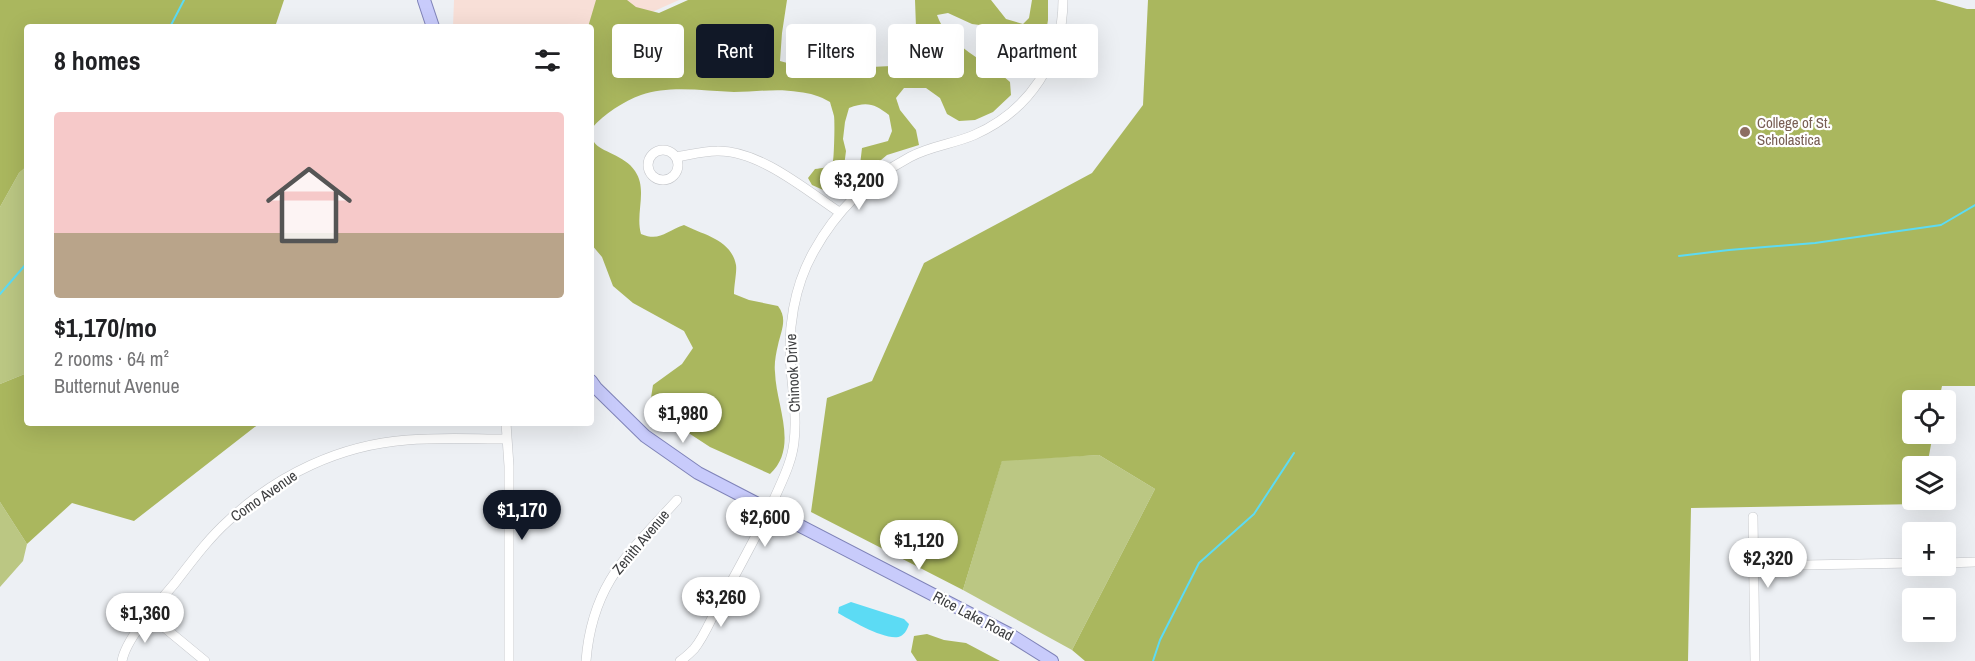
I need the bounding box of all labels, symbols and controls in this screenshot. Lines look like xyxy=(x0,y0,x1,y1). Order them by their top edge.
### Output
chip: Buy xyxy=(612,24,684,78)
chip: Rent xyxy=(696,24,774,78)
chip: Filters xyxy=(786,24,876,78)
chip: New xyxy=(888,24,964,78)
chip: Apartment xyxy=(976,24,1098,78)
text: 8 homes xyxy=(54,43,141,78)
icon: filters xyxy=(531,44,564,77)
place label: College of St. Scholastica xyxy=(1757,112,1831,150)
marker: College of St. Scholastica xyxy=(1738,125,1752,139)
icon: home xyxy=(255,151,363,259)
pin: $3,200 xyxy=(810,160,908,211)
text: $3,200 xyxy=(834,166,884,193)
text: $1,170/mo xyxy=(54,310,157,345)
street label: Chinook Drive xyxy=(780,333,805,413)
text: 2 rooms · 64 m² xyxy=(54,345,169,372)
text: Butternut Avenue xyxy=(54,372,180,399)
map controls xyxy=(1902,390,1956,642)
button: locate xyxy=(1902,390,1956,444)
pin: $1,980 xyxy=(634,393,732,444)
text: $1,980 xyxy=(658,399,708,426)
button: layers xyxy=(1902,456,1956,510)
street label: Como Avenue xyxy=(226,465,301,526)
pin: $1,170 xyxy=(473,490,571,541)
text: $1,170 xyxy=(497,496,547,523)
pin: $2,600 xyxy=(716,497,814,548)
text: $2,600 xyxy=(740,503,790,530)
street label: Zenith Avenue xyxy=(607,505,674,579)
pin: $1,120 xyxy=(870,520,968,571)
button: + xyxy=(1902,522,1956,576)
text: $1,120 xyxy=(894,526,944,553)
pin: $2,320 xyxy=(1719,538,1817,589)
text: $2,320 xyxy=(1743,544,1793,571)
pin: $3,260 xyxy=(672,577,770,628)
text: $3,260 xyxy=(696,583,746,610)
street label: Rice Lake Road xyxy=(929,586,1017,646)
button: − xyxy=(1902,588,1956,642)
pin: $1,360 xyxy=(96,593,194,644)
text: $1,360 xyxy=(120,599,170,626)

